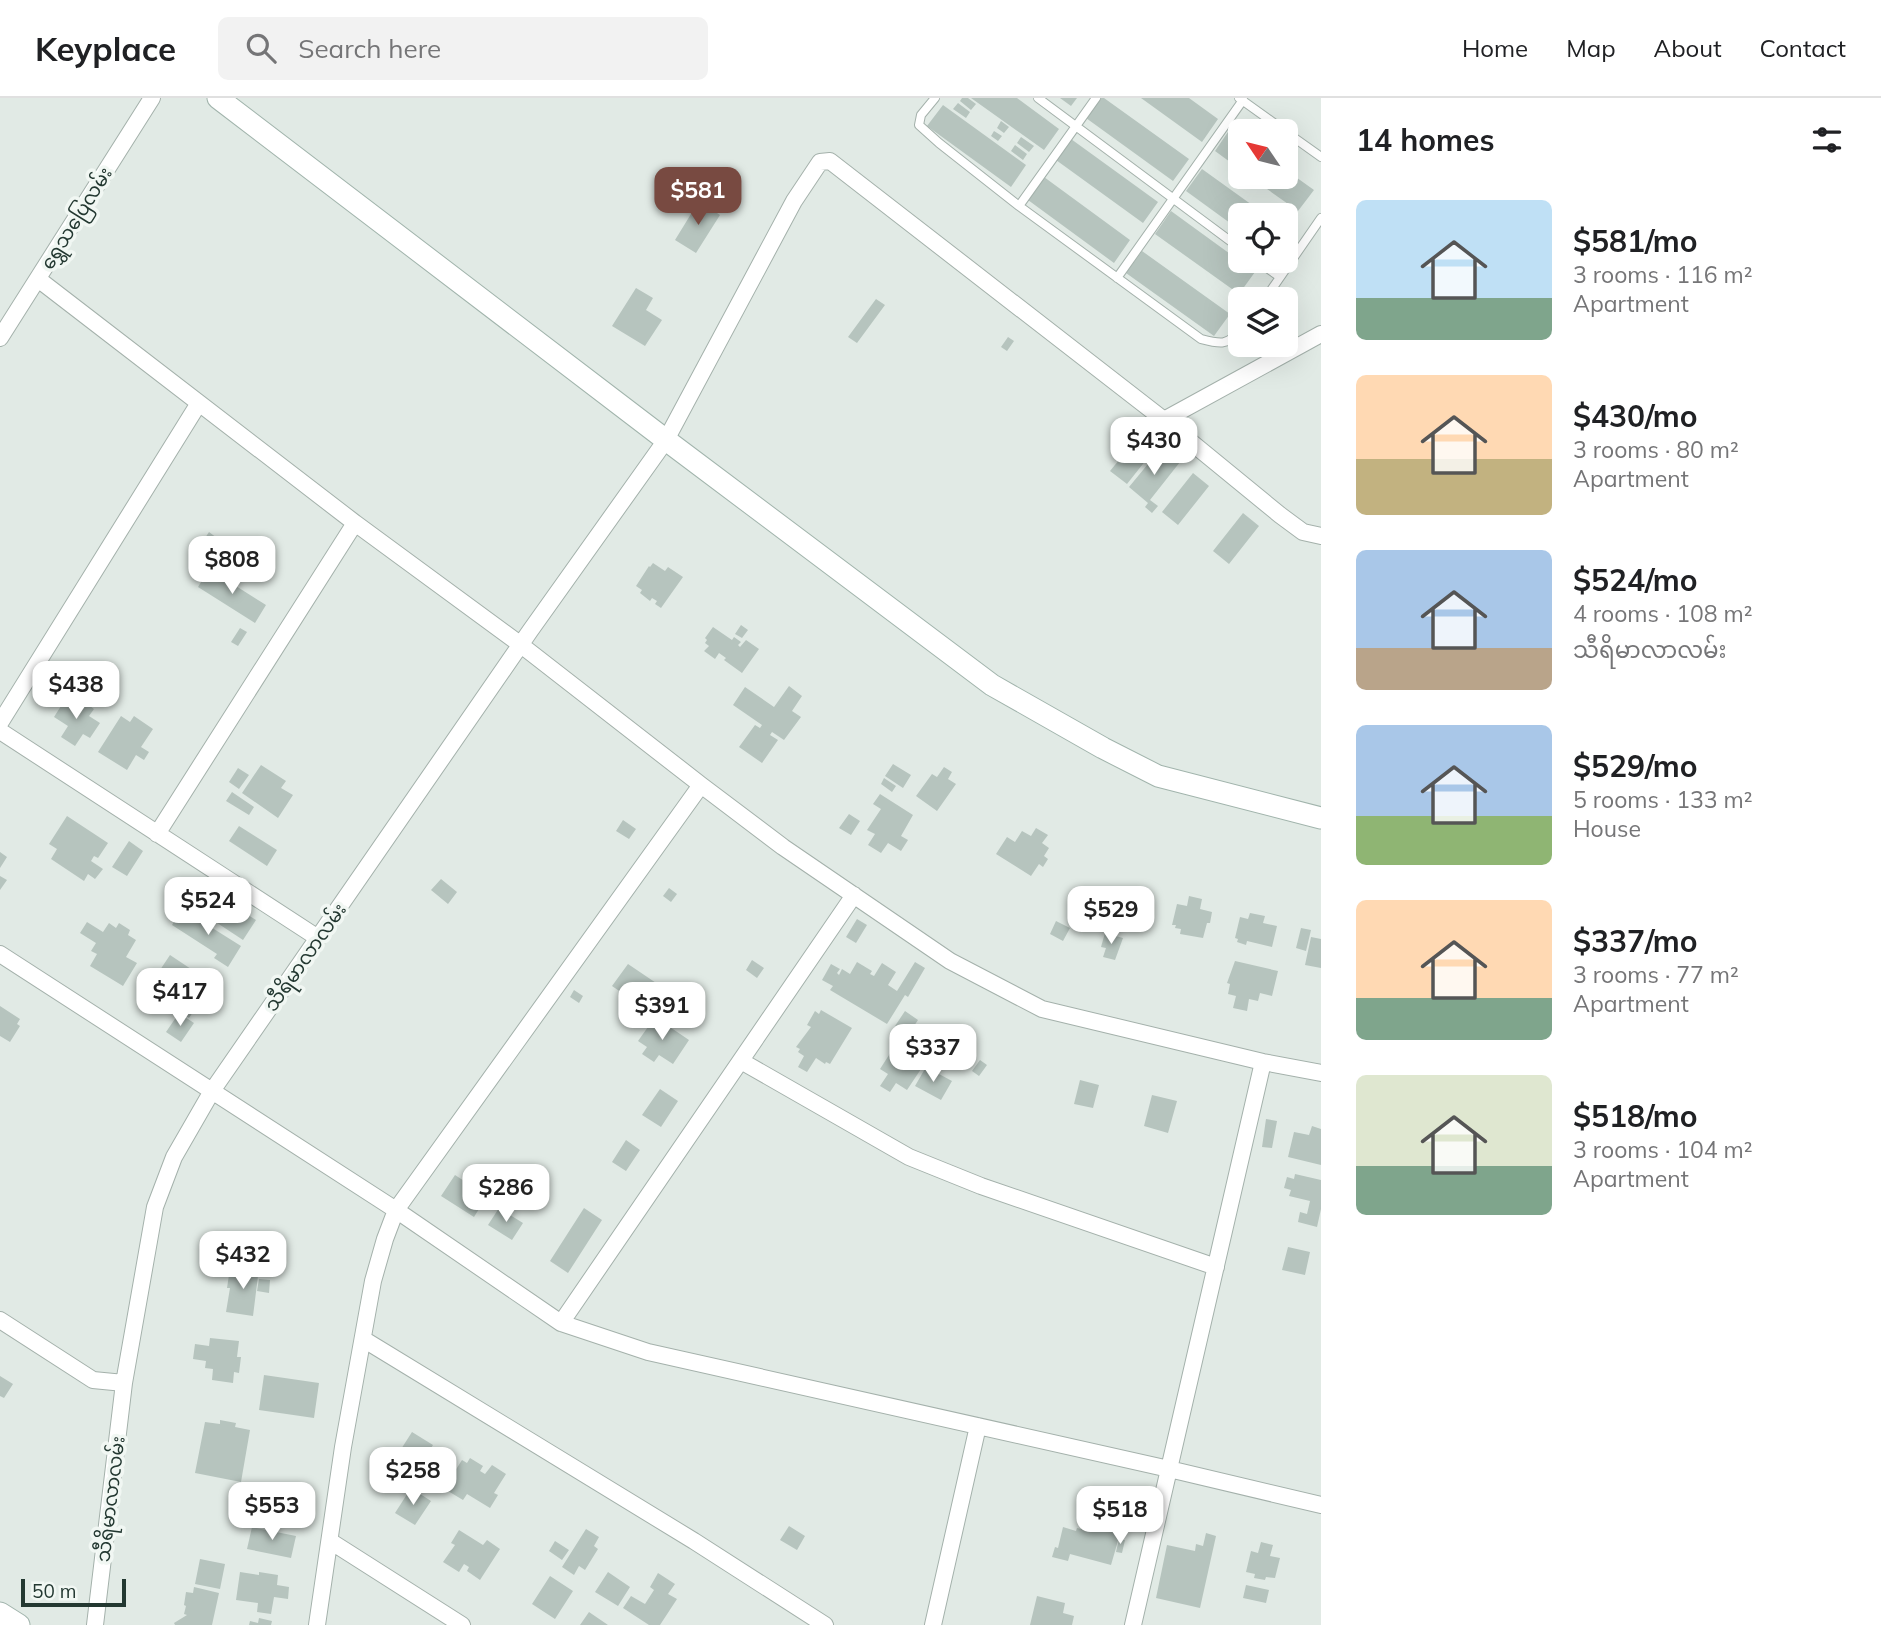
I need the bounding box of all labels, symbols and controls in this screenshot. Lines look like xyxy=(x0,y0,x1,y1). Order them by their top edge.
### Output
search box xyxy=(218,17,708,80)
text: Keyplace xyxy=(35,28,176,69)
icon: search xyxy=(242,29,280,67)
text: Search here xyxy=(298,32,441,65)
text: Home xyxy=(1462,33,1528,63)
text: Map xyxy=(1566,33,1616,63)
text: About xyxy=(1654,33,1722,63)
text: Contact xyxy=(1760,33,1846,63)
north arrow xyxy=(1228,119,1298,189)
map controls xyxy=(1228,119,1298,357)
text: 14 homes xyxy=(1356,121,1495,159)
icon: filters xyxy=(1808,121,1846,159)
street label: ရွှေသပြေလမ်း xyxy=(33,161,120,276)
pin: $581 xyxy=(657,167,739,227)
text: $581 xyxy=(670,175,726,204)
button: locate xyxy=(1228,203,1298,273)
text: $581/mo xyxy=(1573,222,1697,260)
icon: home xyxy=(1412,228,1496,312)
text: 3 rooms · 116 m² xyxy=(1573,260,1753,289)
button: layers xyxy=(1228,287,1298,357)
text: Apartment xyxy=(1573,289,1689,318)
text: $430/mo xyxy=(1573,397,1697,435)
icon: home xyxy=(1412,403,1496,487)
pin: $430 xyxy=(1113,418,1195,477)
text: $430 xyxy=(1126,425,1182,454)
text: 3 rooms · 80 m² xyxy=(1573,435,1739,464)
text: Apartment xyxy=(1573,464,1689,493)
pin: $808 xyxy=(191,536,273,596)
text: $808 xyxy=(204,544,260,573)
text: $524/mo xyxy=(1573,561,1697,599)
icon: home xyxy=(1412,578,1496,662)
text: 4 rooms · 108 m² xyxy=(1573,599,1753,628)
text: သီရိမာလာလမ်း xyxy=(1573,635,1727,664)
pin: $438 xyxy=(35,662,117,721)
text: $438 xyxy=(48,669,104,698)
text: $529/mo xyxy=(1573,747,1697,785)
icon: home xyxy=(1412,753,1496,837)
text: 5 rooms · 133 m² xyxy=(1573,785,1753,814)
text: House xyxy=(1573,814,1641,843)
pin: $524 xyxy=(167,878,249,937)
text: $524 xyxy=(180,885,236,914)
pin: $529 xyxy=(1070,886,1152,946)
text: $529 xyxy=(1083,894,1139,923)
street label: သီရိမာလာလမ်း xyxy=(257,897,354,1018)
text: $337/mo xyxy=(1573,922,1697,960)
icon: home xyxy=(1412,928,1496,1012)
text: 3 rooms · 77 m² xyxy=(1573,960,1739,989)
pin: $417 xyxy=(139,968,221,1028)
text: $417 xyxy=(152,976,208,1005)
pin: $391 xyxy=(621,982,703,1042)
text: Apartment xyxy=(1573,989,1689,1018)
text: $391 xyxy=(634,990,690,1019)
pin: $337 xyxy=(892,1024,974,1084)
text: $337 xyxy=(905,1032,961,1061)
text: $518/mo xyxy=(1573,1097,1697,1135)
icon: home xyxy=(1412,1103,1496,1187)
text: 3 rooms · 104 m² xyxy=(1573,1135,1753,1164)
pin: $286 xyxy=(465,1164,547,1224)
text: Apartment xyxy=(1573,1164,1689,1193)
text: $286 xyxy=(478,1172,534,1201)
pin: $432 xyxy=(202,1232,284,1291)
text: $432 xyxy=(215,1239,271,1268)
street label: သီရိမာလာလမ်း xyxy=(88,1434,134,1564)
pin: $258 xyxy=(372,1448,454,1507)
text: $258 xyxy=(385,1455,441,1484)
pin: $553 xyxy=(231,1482,313,1542)
pin: $518 xyxy=(1079,1486,1161,1546)
text: $553 xyxy=(244,1490,300,1519)
text: $518 xyxy=(1092,1494,1148,1523)
scale bar xyxy=(21,1576,126,1608)
text: 50 m xyxy=(32,1579,76,1603)

